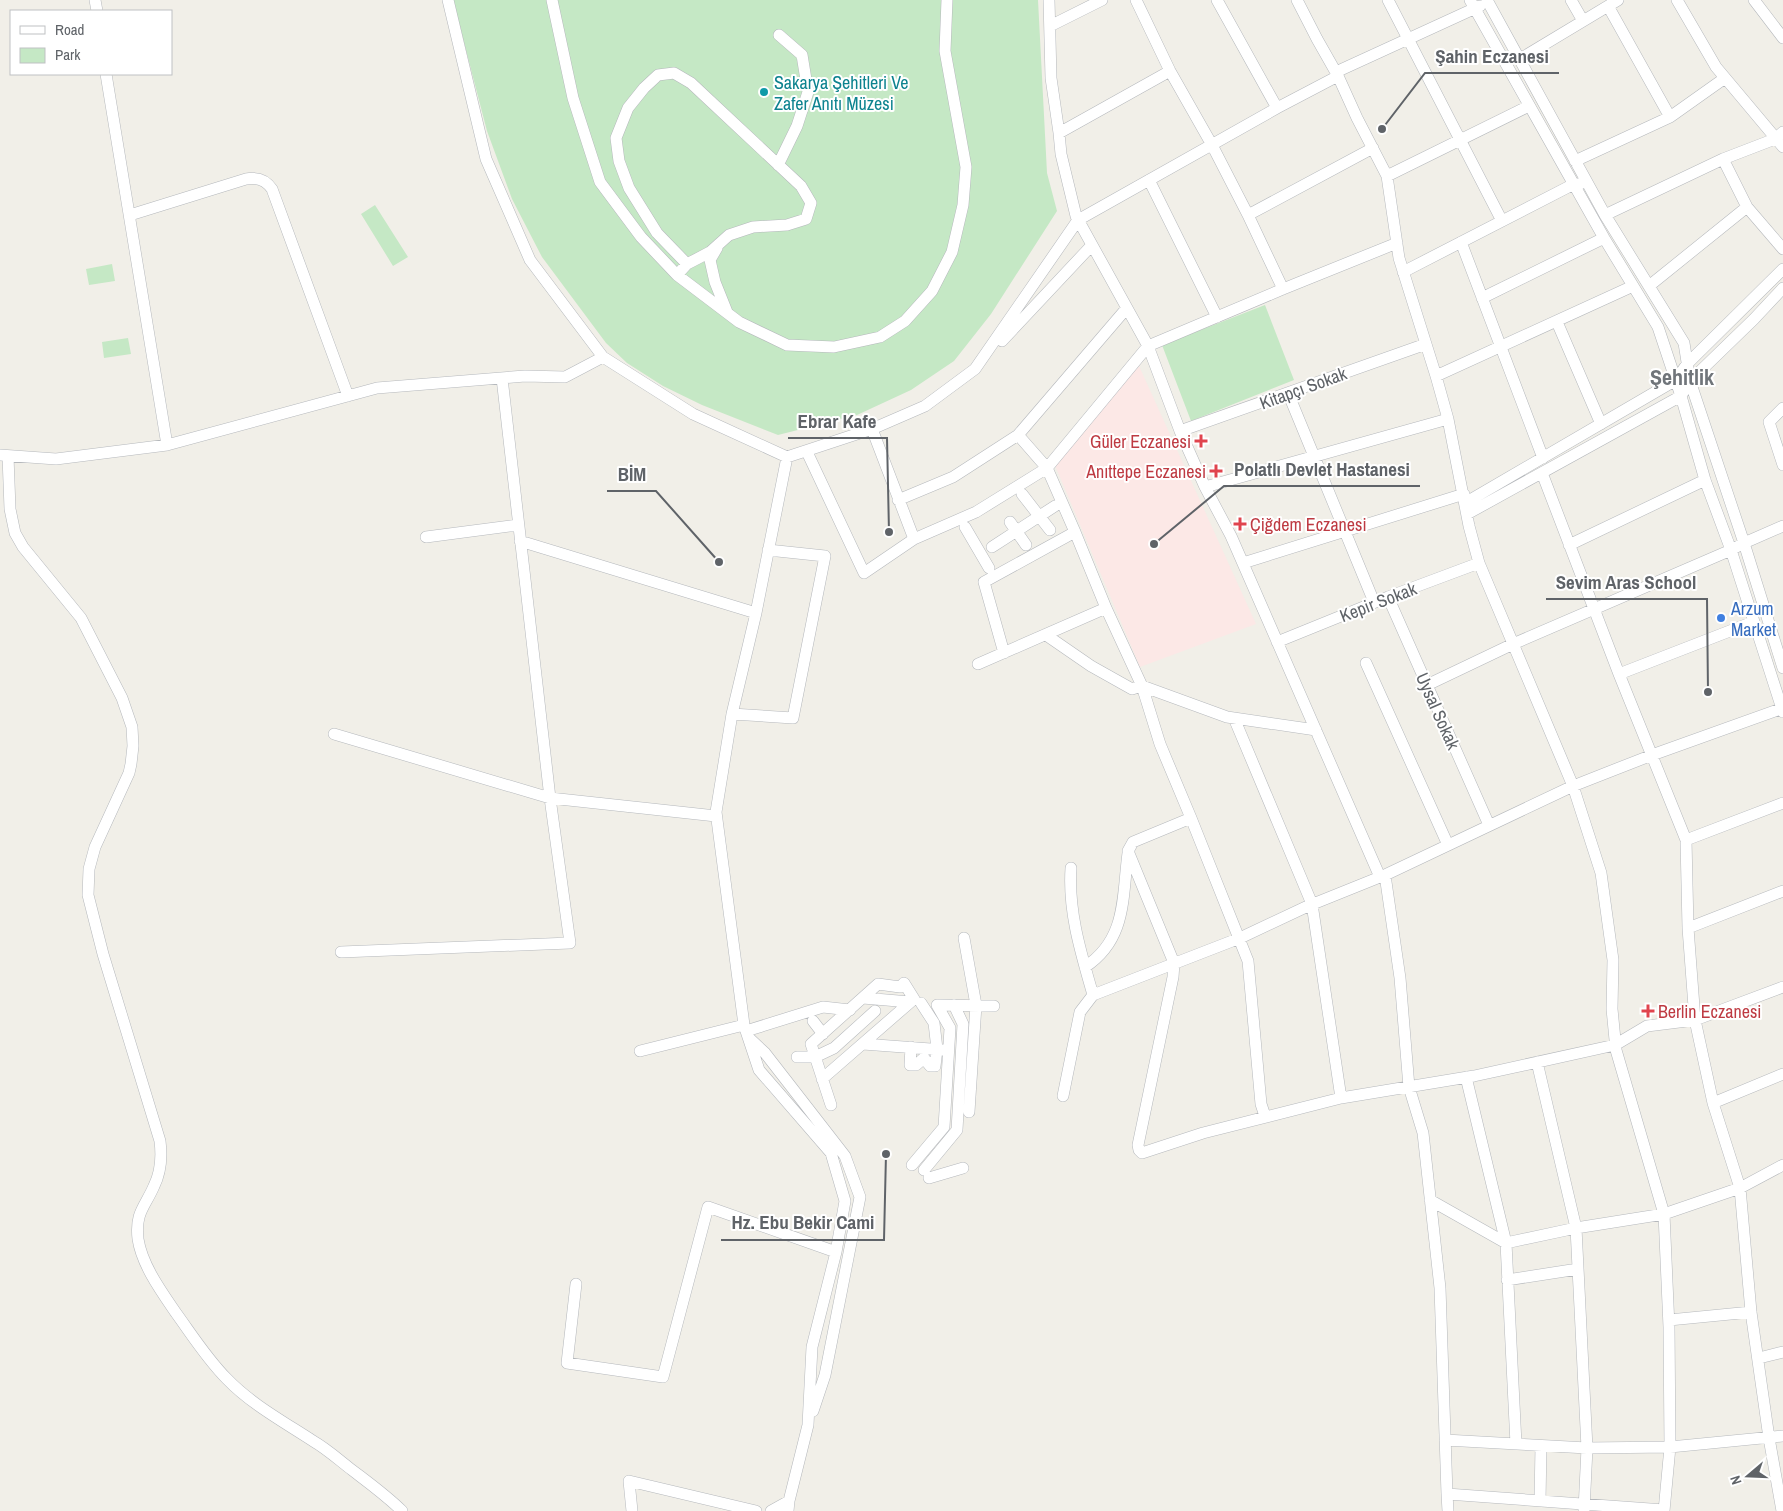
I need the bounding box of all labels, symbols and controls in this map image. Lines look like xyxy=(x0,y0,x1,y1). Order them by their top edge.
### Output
legend xyxy=(10,10,172,75)
text: Road xyxy=(55,19,84,40)
callout: Şahin Eczanesi xyxy=(1425,39,1559,73)
text: Şahin Eczanesi xyxy=(1435,43,1549,69)
text: Park xyxy=(55,44,81,65)
place label: Sakarya Şehitleri Ve Zafer Anıtı Müzesi xyxy=(774,70,909,116)
marker: Sakarya Şehitleri Ve Zafer Anıtı Müzesi xyxy=(758,86,770,98)
street label: Kitapçı Sokak xyxy=(1256,360,1351,415)
district label: Şehitlik xyxy=(1650,362,1715,392)
callout: Ebrar Kafe xyxy=(788,404,887,438)
text: Ebrar Kafe xyxy=(798,408,877,434)
place label: Güler Eczanesi xyxy=(1090,429,1191,454)
marker: Güler Eczanesi xyxy=(1195,435,1207,447)
callout: Polatlı Devlet Hastanesi xyxy=(1224,452,1420,486)
text: Polatlı Devlet Hastanesi xyxy=(1234,456,1410,482)
callout: BİM xyxy=(607,457,656,491)
place label: Anıttepe Eczanesi xyxy=(1085,459,1206,484)
text: BİM xyxy=(618,461,646,487)
marker: Anıttepe Eczanesi xyxy=(1210,465,1222,477)
place label: Çiğdem Eczanesi xyxy=(1250,512,1367,537)
marker: Çiğdem Eczanesi xyxy=(1234,518,1246,530)
callout: Sevim Aras School xyxy=(1546,565,1707,599)
text: Sevim Aras School xyxy=(1556,569,1696,595)
street label: Kepir Sokak xyxy=(1336,576,1421,628)
place label: Arzum Market xyxy=(1730,596,1776,642)
marker: Arzum Market xyxy=(1715,612,1727,624)
street label: Uysal Sokak xyxy=(1410,668,1466,754)
place label: Berlin Eczanesi xyxy=(1658,999,1761,1024)
marker: Berlin Eczanesi xyxy=(1642,1005,1654,1017)
callout: Hz. Ebu Bekir Cami xyxy=(721,1206,884,1240)
text: Hz. Ebu Bekir Cami xyxy=(732,1209,874,1235)
north arrow xyxy=(1723,1451,1773,1501)
text: N xyxy=(1726,1473,1746,1487)

